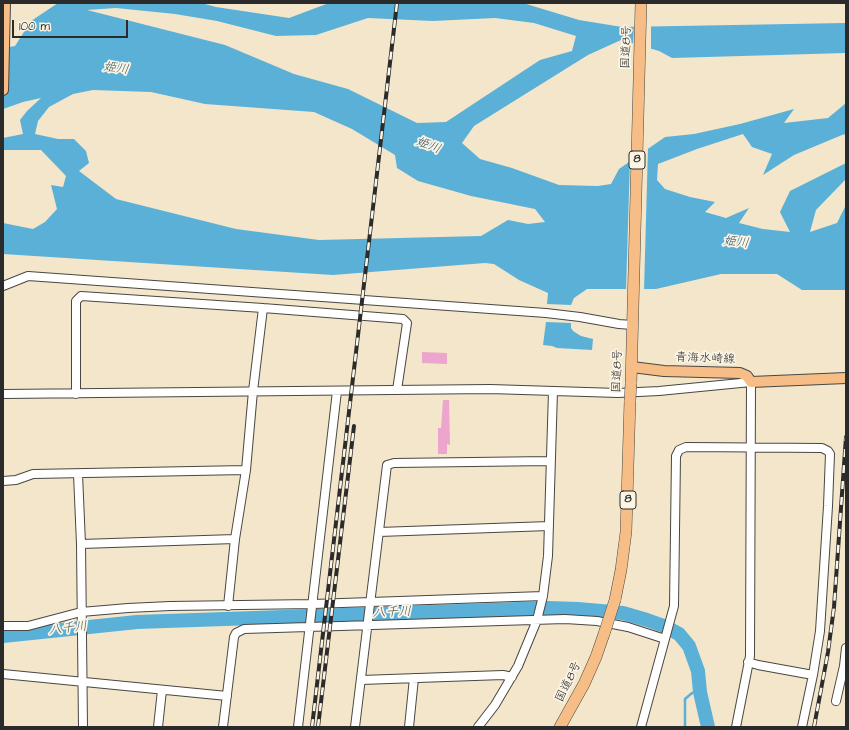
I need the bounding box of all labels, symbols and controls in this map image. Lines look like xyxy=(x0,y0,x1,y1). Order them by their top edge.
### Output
scale bar xyxy=(14,12,130,38)
text: 100 m xyxy=(19,18,50,35)
street label: 国道8号 xyxy=(619,25,635,69)
water label: 姫川 xyxy=(102,59,130,79)
water label: 姫川 xyxy=(413,134,443,158)
road number: 8 xyxy=(629,151,645,169)
water label: 姫川 xyxy=(722,234,750,252)
street label: 国道8号 xyxy=(610,349,626,393)
street label: 青海水崎線 xyxy=(675,351,735,367)
road number: 8 xyxy=(620,491,636,509)
water label: 八千川 xyxy=(372,605,412,621)
water label: 八千川 xyxy=(48,619,88,639)
street label: 国道8号 xyxy=(553,659,585,705)

